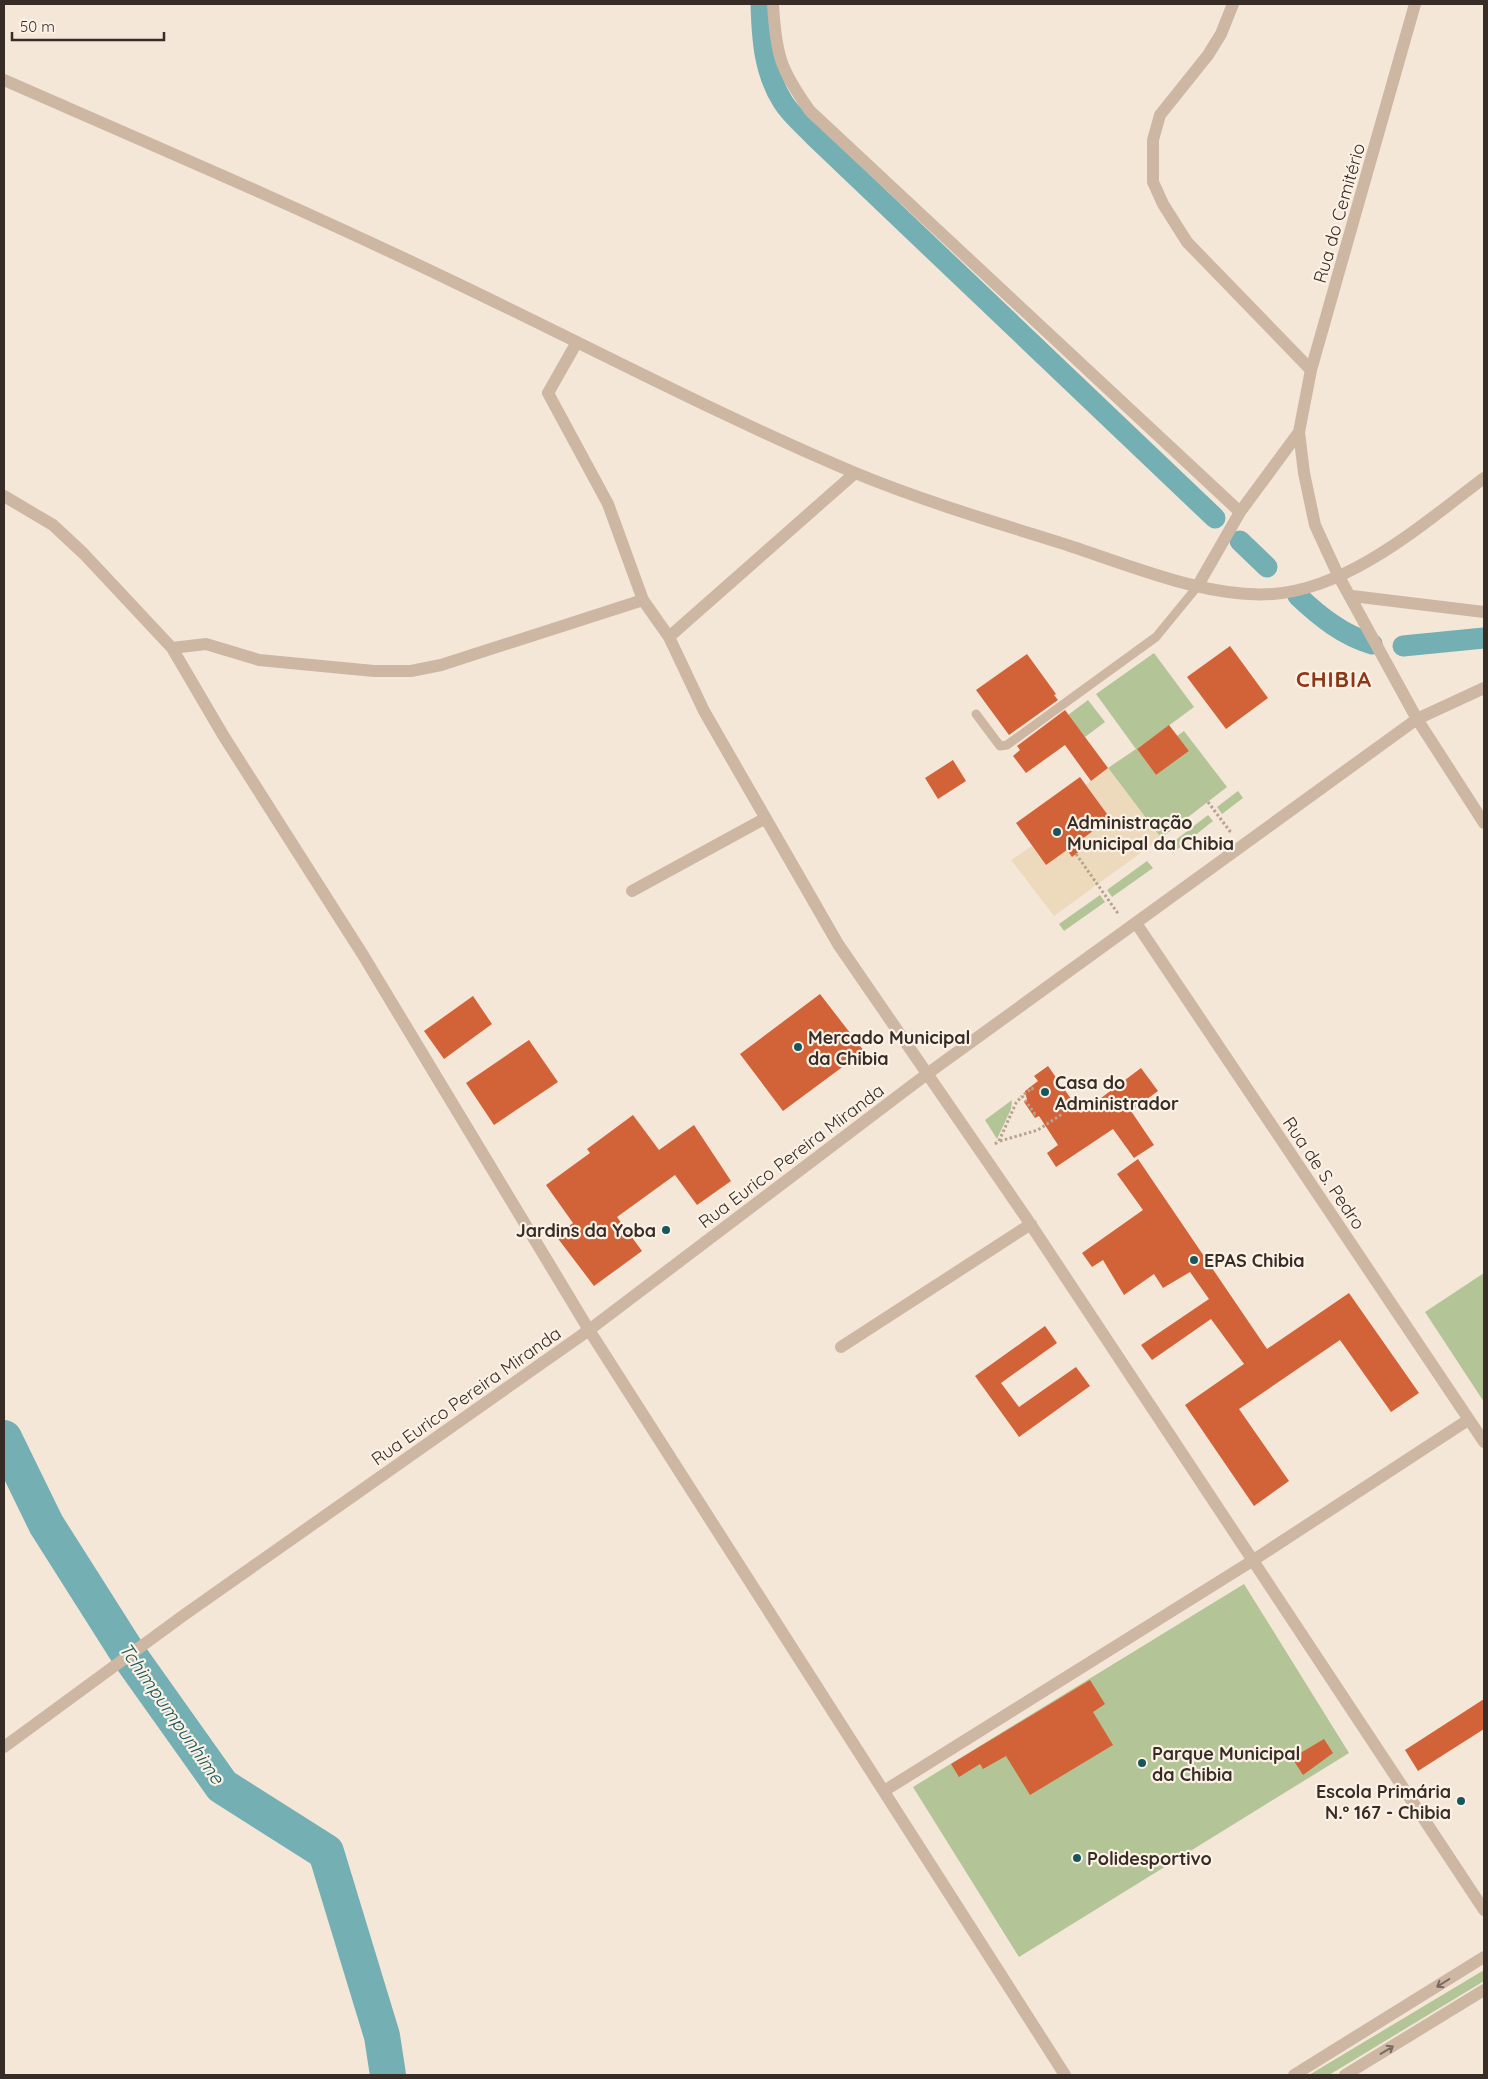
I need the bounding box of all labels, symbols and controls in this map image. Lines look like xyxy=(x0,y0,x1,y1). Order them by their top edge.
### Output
scale bar xyxy=(12,10,165,42)
text: 50 m xyxy=(20,17,55,36)
street label: Rua do Cemitério xyxy=(1308,140,1370,286)
district label: CHIBIA xyxy=(1296,665,1372,693)
place label: Administração Municipal da Chibia xyxy=(1067,811,1234,855)
marker: Administração Municipal da Chibia xyxy=(1051,826,1063,838)
place label: Mercado Municipal da Chibia xyxy=(808,1026,970,1070)
marker: Mercado Municipal da Chibia xyxy=(792,1041,804,1053)
place label: Casa do Administrador xyxy=(1055,1071,1179,1115)
street label: Rua Eurico Pereira Miranda xyxy=(694,1079,888,1233)
marker: Casa do Administrador xyxy=(1039,1086,1051,1098)
street label: Rua de S. Pedro xyxy=(1278,1112,1370,1234)
place label: Jardins da Yoba xyxy=(516,1219,656,1242)
marker: Jardins da Yoba xyxy=(660,1224,672,1236)
place label: EPAS Chibia xyxy=(1204,1249,1305,1272)
marker: EPAS Chibia xyxy=(1188,1254,1200,1266)
street label: Rua Eurico Pereira Miranda xyxy=(367,1322,565,1470)
water label: Tchimpumpunhime xyxy=(114,1638,230,1789)
place label: Parque Municipal da Chibia xyxy=(1152,1742,1300,1786)
marker: Parque Municipal da Chibia xyxy=(1136,1757,1148,1769)
place label: Escola Primária N.º 167 - Chibia xyxy=(1316,1780,1451,1824)
marker: Escola Primária N.º 167 - Chibia xyxy=(1455,1795,1467,1807)
place label: Polidesportivo xyxy=(1087,1847,1212,1870)
marker: Polidesportivo xyxy=(1071,1852,1083,1864)
one-way arrow xyxy=(1436,1978,1450,1988)
one-way arrow xyxy=(1379,2044,1393,2054)

